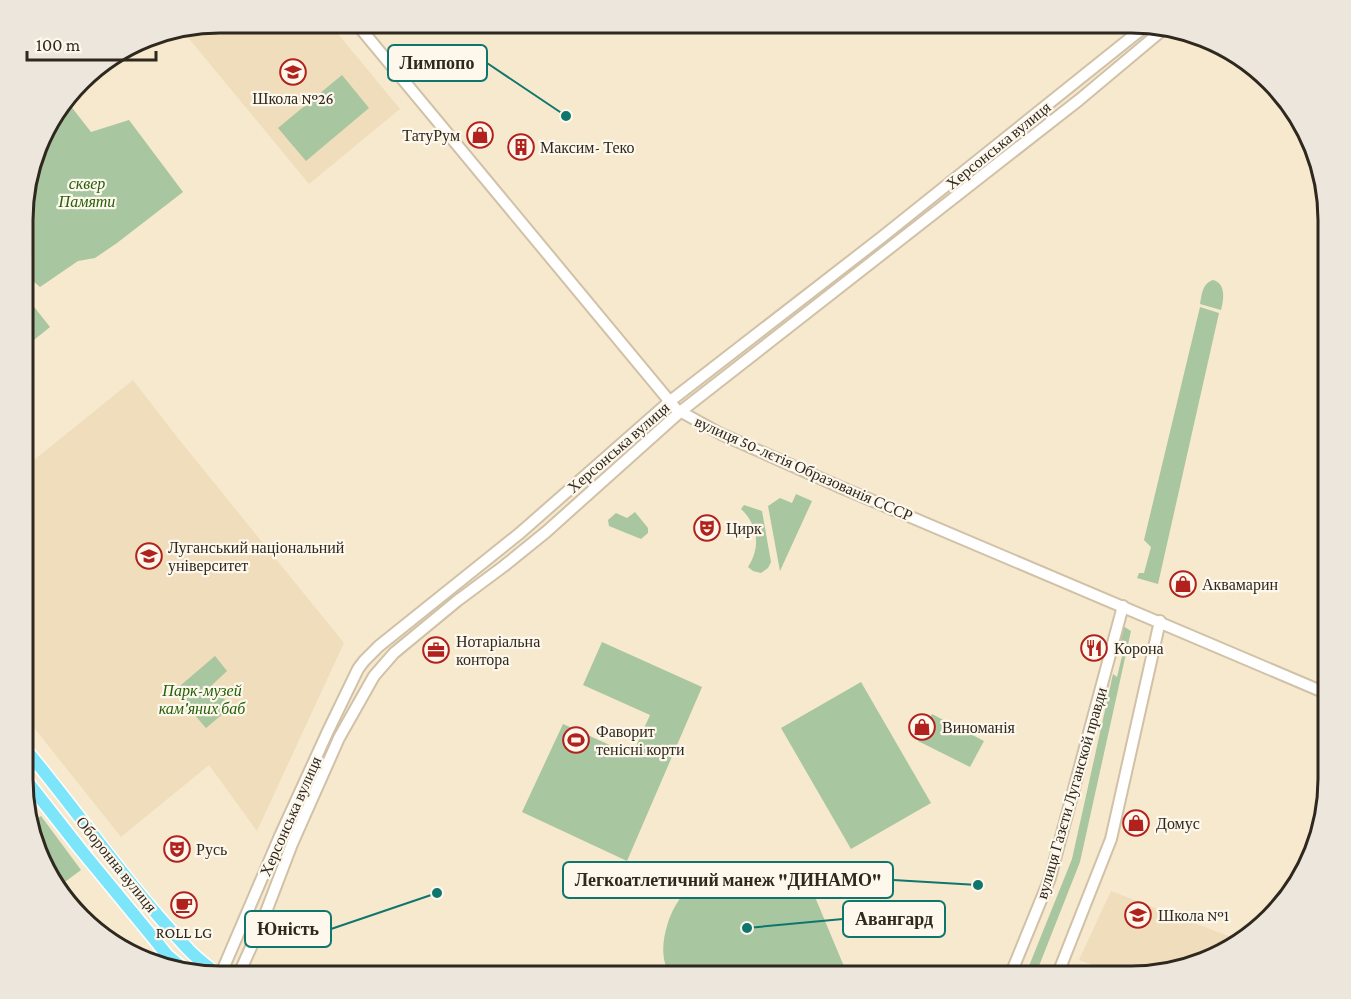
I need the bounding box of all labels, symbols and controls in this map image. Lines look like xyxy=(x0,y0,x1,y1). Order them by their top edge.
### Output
scale bar xyxy=(27,24,156,62)
text: 100 m xyxy=(36,35,81,55)
callout: Лимпопо xyxy=(388,45,487,81)
text: Лимпопо xyxy=(400,53,474,73)
school or university icon: Школа №26 xyxy=(278,57,308,87)
place label: Школа №26 xyxy=(252,90,334,107)
street label: Херсонська вулиця xyxy=(943,98,1055,193)
shop icon: ТатуРум xyxy=(465,120,495,150)
place label: ТатуРум xyxy=(402,127,460,145)
building icon: Максим- Теко xyxy=(506,132,536,162)
place label: Максим- Теко xyxy=(540,139,635,156)
park label: сквер Памяти xyxy=(58,175,115,210)
street label: Херсонська вулиця xyxy=(564,398,674,497)
street label: вулиця 50-лєтія Образованія СССР xyxy=(692,413,915,525)
theatre icon: Цирк xyxy=(692,513,722,543)
place label: Цирк xyxy=(726,520,762,538)
place label: Луганський національний університет xyxy=(168,539,345,575)
school or university icon: Луганський національний університет xyxy=(134,541,164,571)
shop icon: Аквамарин xyxy=(1168,569,1198,599)
place label: Аквамарин xyxy=(1202,576,1278,594)
place label: Нотаріальна контора xyxy=(456,633,540,669)
restaurant icon: Корона xyxy=(1079,633,1109,663)
office icon: Нотаріальна контора xyxy=(421,635,451,665)
place label: Корона xyxy=(1114,640,1164,658)
park label: Парк-музей кам'яних баб xyxy=(159,682,246,717)
street label: вулиця Газєти Луганской правди xyxy=(1033,685,1111,901)
shop icon: Виноманія xyxy=(907,712,937,742)
place label: Виноманія xyxy=(942,719,1016,736)
place label: Фаворит тенісні корти xyxy=(596,723,685,759)
sports icon: Фаворит тенісні корти xyxy=(561,725,591,755)
street label: Херсонська вулиця xyxy=(256,753,326,879)
shop icon: Домус xyxy=(1121,808,1151,838)
street label: Оборонна вулиця xyxy=(72,813,161,917)
place label: Домус xyxy=(1156,815,1200,833)
theatre icon: Русь xyxy=(162,834,192,864)
place label: Русь xyxy=(196,841,227,859)
callout: Легкоатлетичний манеж "ДИНАМО" xyxy=(563,862,893,898)
text: Легкоатлетичний манеж "ДИНАМО" xyxy=(575,870,881,890)
cafe icon: ROLL LG xyxy=(169,890,199,920)
school or university icon: Школа №1 xyxy=(1123,900,1153,930)
callout: Авангард xyxy=(843,901,945,937)
place label: Школа №1 xyxy=(1158,907,1229,924)
text: Авангард xyxy=(855,909,933,929)
callout: Юність xyxy=(245,911,331,947)
text: Юність xyxy=(257,919,319,939)
place label: ROLL LG xyxy=(156,924,212,941)

